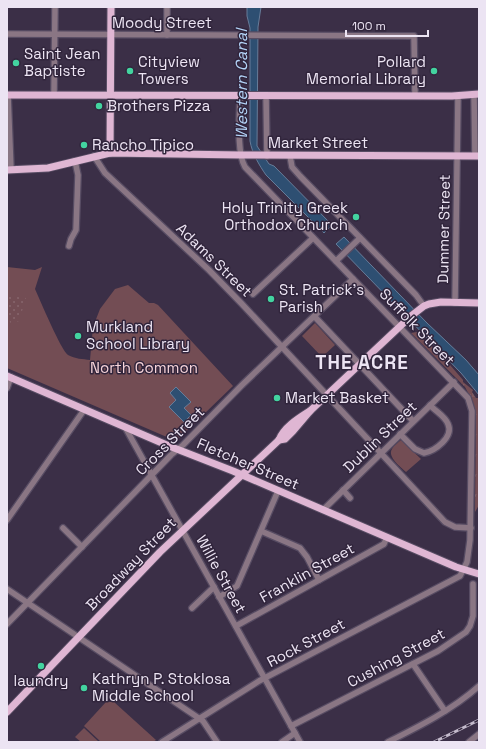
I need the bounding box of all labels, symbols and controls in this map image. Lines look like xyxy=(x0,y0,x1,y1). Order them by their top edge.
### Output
scale bar xyxy=(346,12,428,38)
street label: Moody Street xyxy=(112,13,212,32)
text: 100 m xyxy=(352,18,386,34)
water label: Western Canal xyxy=(231,27,252,139)
place label: Saint Jean Baptiste xyxy=(24,44,100,80)
place label: Cityview Towers xyxy=(138,52,200,88)
place label: Pollard Memorial Library xyxy=(306,52,426,88)
marker: Saint Jean Baptiste xyxy=(11,58,21,68)
marker: Cityview Towers xyxy=(125,66,135,76)
marker: Pollard Memorial Library xyxy=(429,66,439,76)
place label: Brothers Pizza xyxy=(107,96,211,115)
marker: Brothers Pizza xyxy=(94,101,104,111)
street label: Market Street xyxy=(268,133,368,152)
place label: Rancho Tipico xyxy=(92,135,194,154)
marker: Rancho Tipico xyxy=(79,140,89,150)
street label: Dummer Street xyxy=(433,174,454,284)
place label: Holy Trinity Greek Orthodox Church xyxy=(222,198,348,234)
marker: Holy Trinity Greek Orthodox Church xyxy=(351,212,361,222)
street label: Adams Street xyxy=(172,219,256,301)
place label: St. Patrick's Parish xyxy=(279,280,364,316)
street label: Suffolk Street xyxy=(376,284,459,369)
marker: St. Patrick's Parish xyxy=(266,294,276,304)
place label: Murkland School Library xyxy=(86,317,190,353)
marker: Murkland School Library xyxy=(73,331,83,341)
district label: THE ACRE xyxy=(315,350,409,375)
park label: North Common xyxy=(90,358,198,377)
place label: Market Basket xyxy=(285,388,389,407)
marker: Market Basket xyxy=(272,393,282,403)
street label: Dublin Street xyxy=(339,397,420,476)
street label: Cross Street xyxy=(131,402,208,479)
street label: Fletcher Street xyxy=(194,433,302,494)
street label: Broadway Street xyxy=(81,513,180,614)
street label: Willie Street xyxy=(192,531,251,616)
street label: Franklin Street xyxy=(256,539,358,606)
street label: Rock Street xyxy=(264,614,348,671)
street label: Cushing Street xyxy=(344,624,448,691)
marker: laundry xyxy=(36,661,46,671)
place label: Kathryn P. Stoklosa Middle School xyxy=(92,669,231,705)
place label: laundry xyxy=(14,671,68,690)
marker: Kathryn P. Stoklosa Middle School xyxy=(79,683,89,693)

